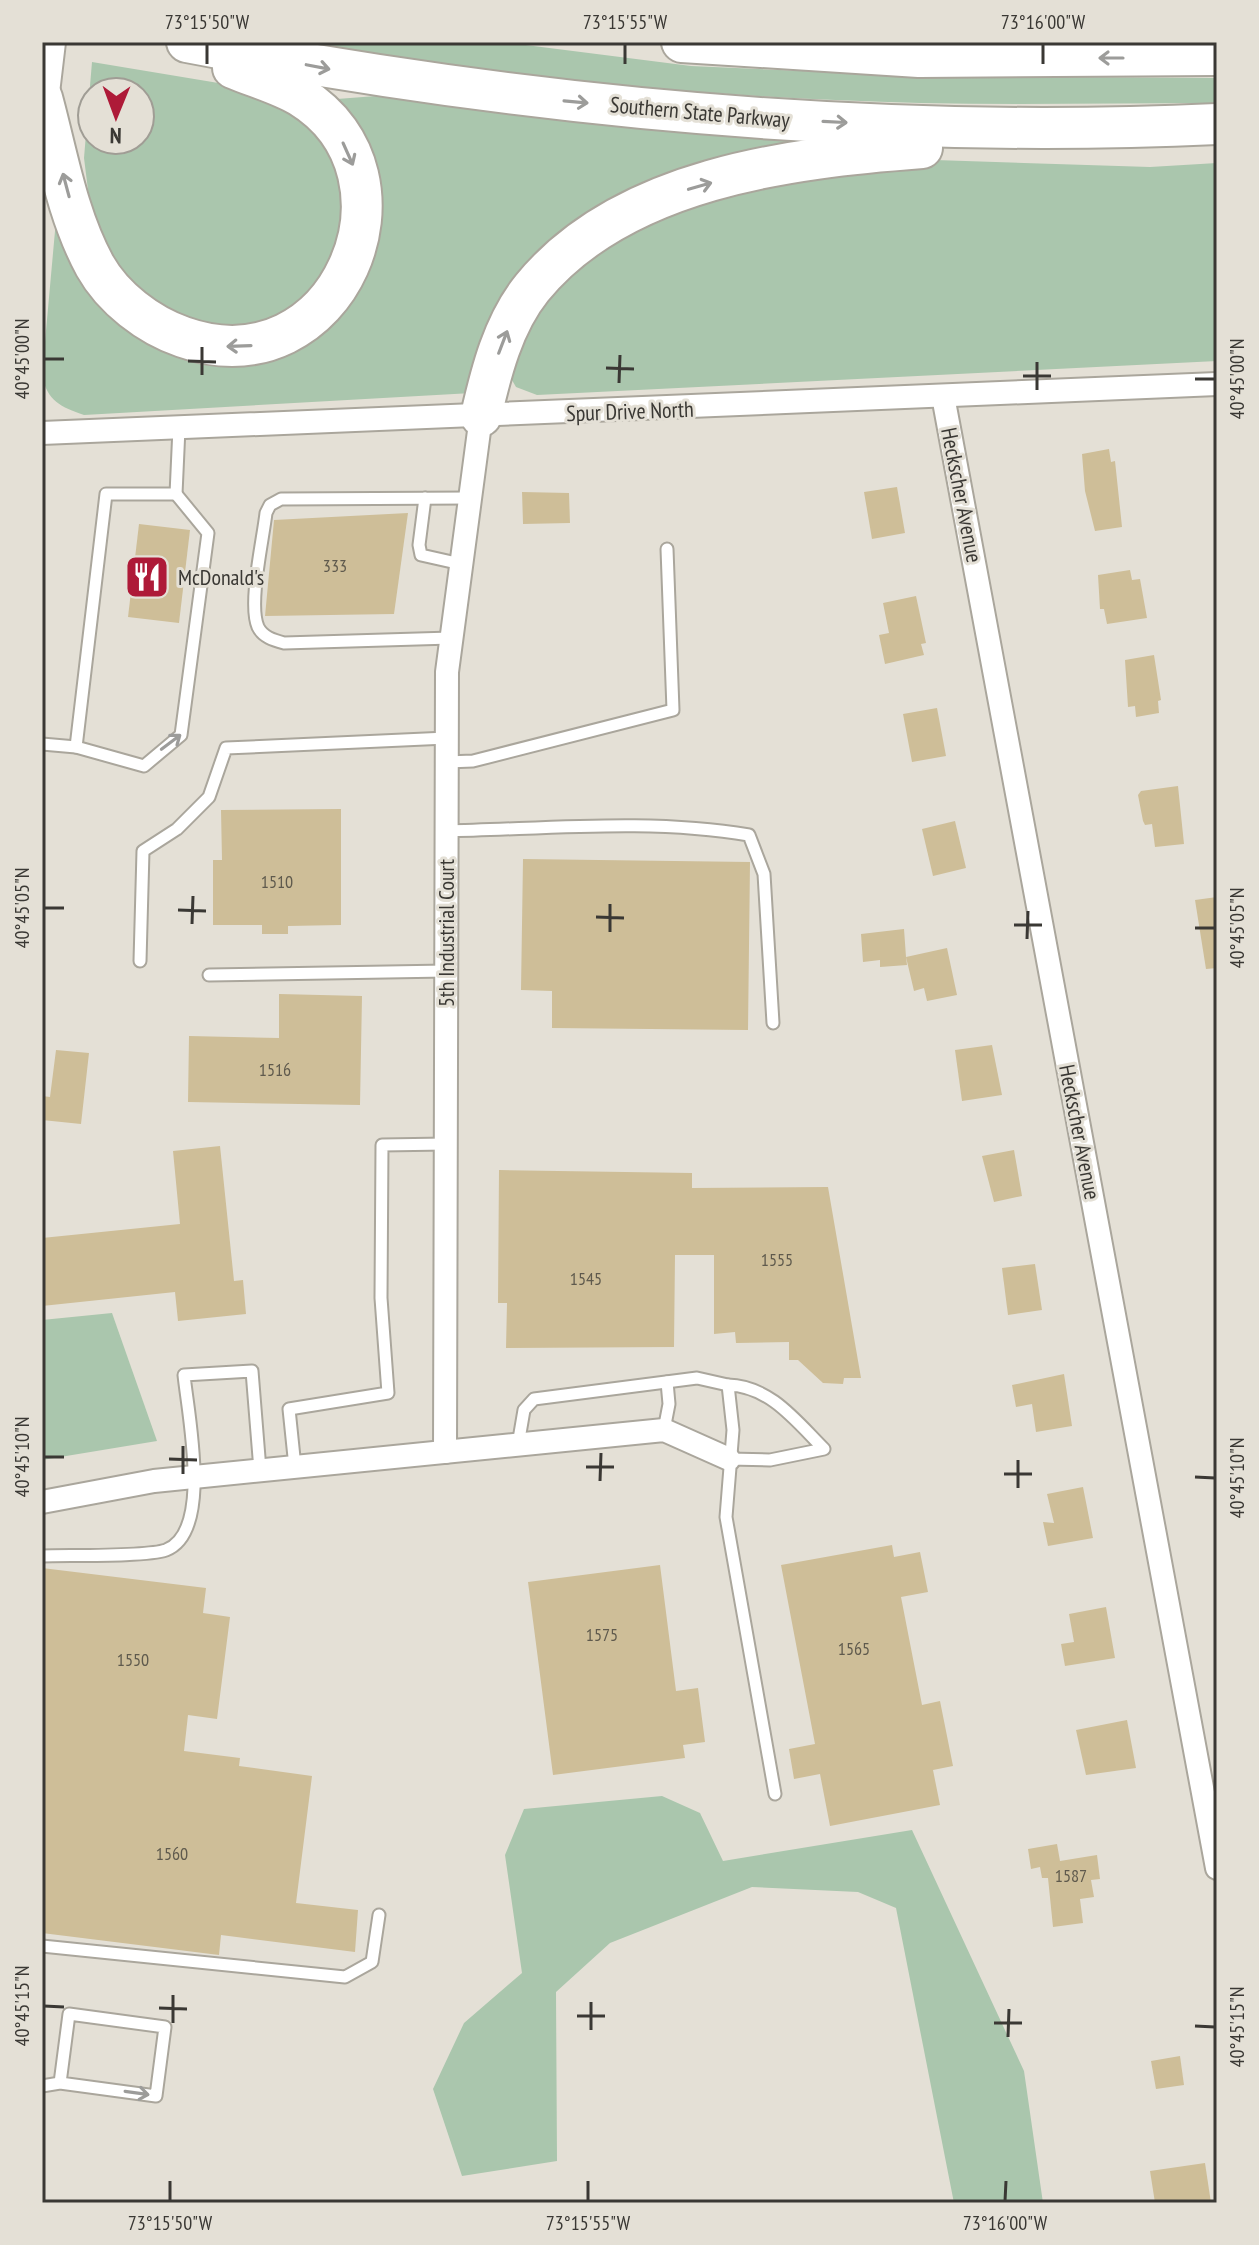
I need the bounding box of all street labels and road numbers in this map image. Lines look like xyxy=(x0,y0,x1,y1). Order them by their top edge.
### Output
street label: Southern State Parkway xyxy=(609,90,792,134)
street label: Spur Drive North xyxy=(566,395,694,427)
street label: Heckscher Avenue xyxy=(935,425,989,565)
street label: 5th Industrial Court xyxy=(432,859,460,1007)
street label: Heckscher Avenue xyxy=(1053,1062,1107,1202)

